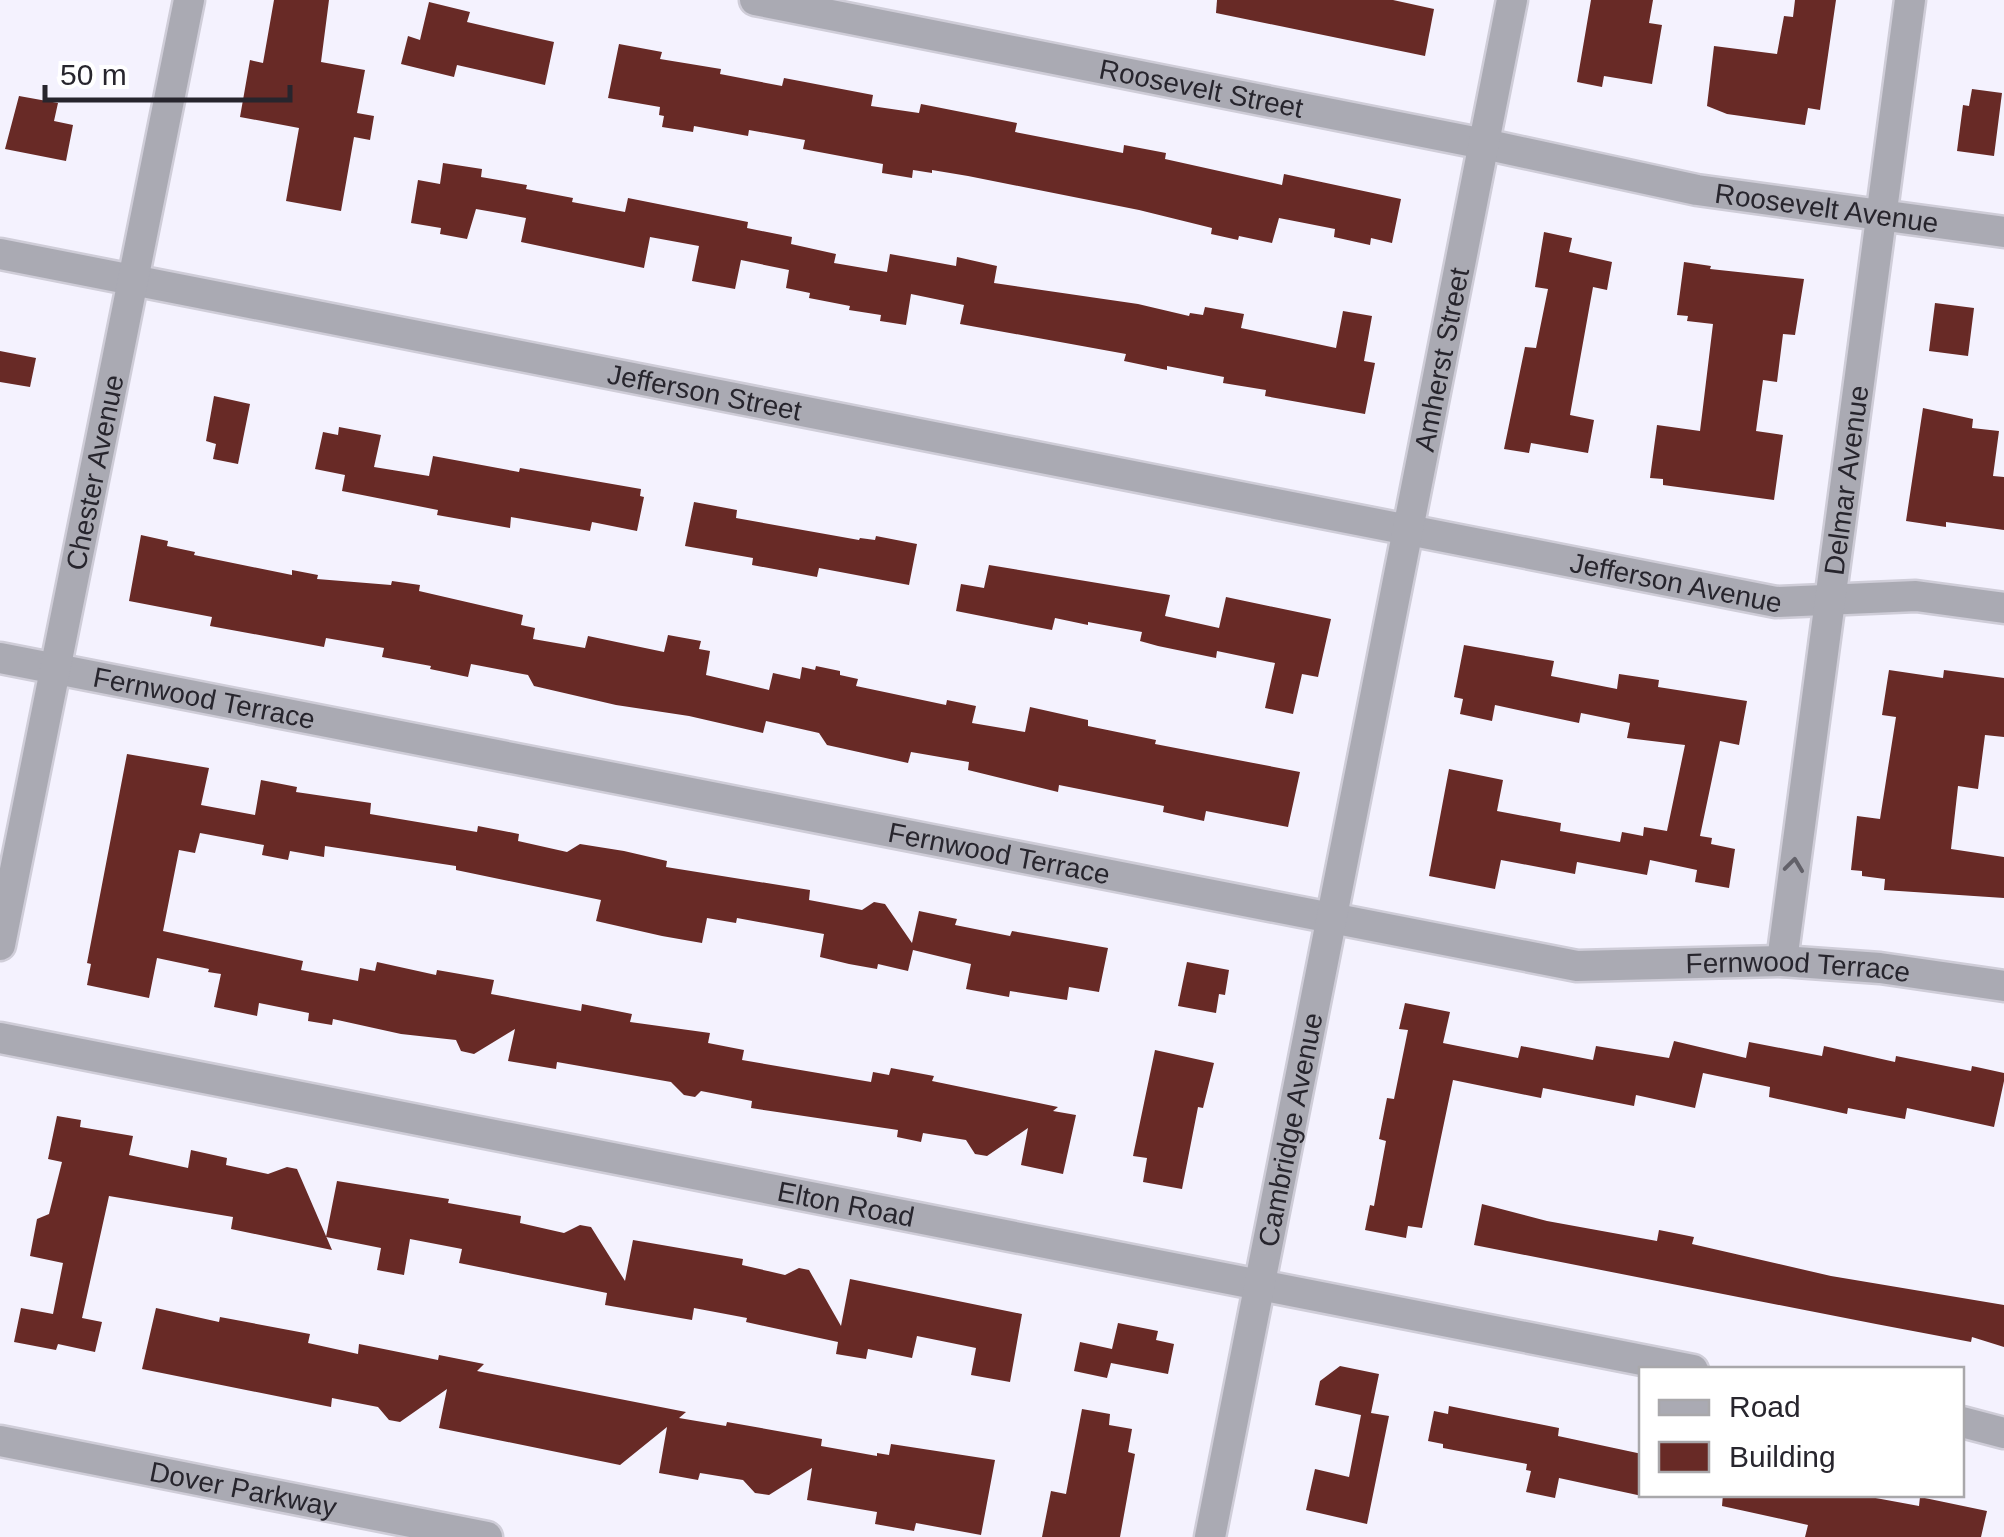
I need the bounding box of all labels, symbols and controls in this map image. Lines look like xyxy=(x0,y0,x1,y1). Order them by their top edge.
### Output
scale bar xyxy=(45,40,290,102)
street label: Roosevelt Street xyxy=(1097,53,1306,123)
text: 50 m xyxy=(60,58,127,91)
street label: Roosevelt Avenue xyxy=(1713,177,1940,238)
street label: Amherst Street xyxy=(1408,265,1475,454)
street label: Jefferson Street xyxy=(605,358,805,426)
street label: Chester Avenue xyxy=(60,372,129,573)
street label: Delmar Avenue xyxy=(1818,384,1874,577)
street label: Jefferson Avenue xyxy=(1567,547,1785,618)
street label: Fernwood Terrace xyxy=(91,661,318,735)
street label: Fernwood Terrace xyxy=(886,816,1113,890)
one-way arrow xyxy=(1783,856,1804,872)
street label: Fernwood Terrace xyxy=(1685,945,1912,988)
street label: Cambridge Avenue xyxy=(1252,1010,1328,1249)
street label: Elton Road xyxy=(775,1175,917,1232)
legend xyxy=(1639,1367,1964,1497)
text: Road xyxy=(1729,1390,1801,1423)
text: Building xyxy=(1729,1440,1836,1473)
street label: Dover Parkway xyxy=(147,1455,339,1523)

